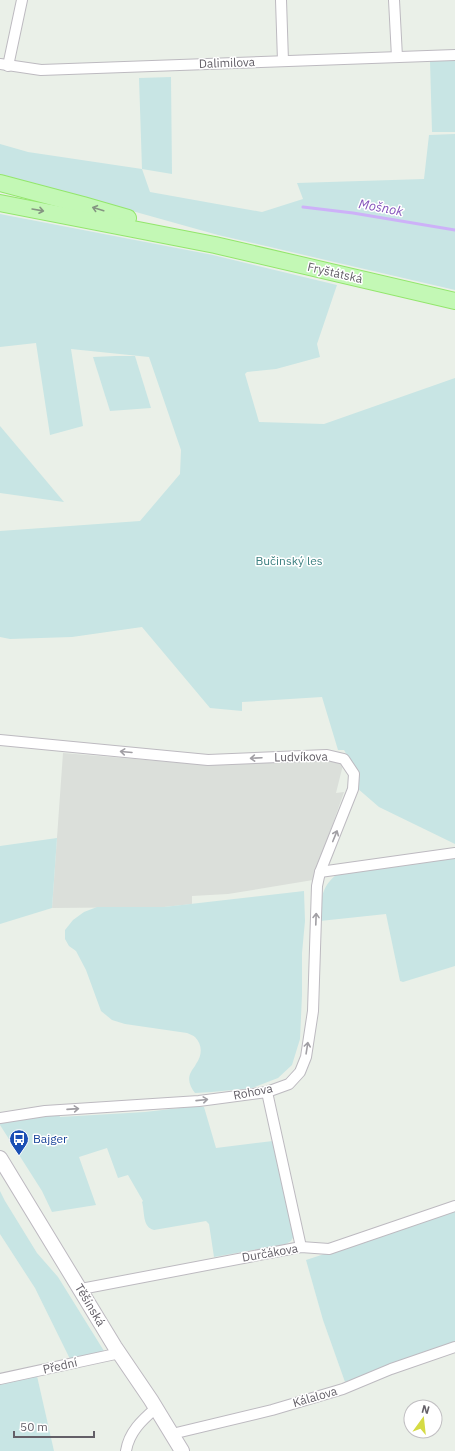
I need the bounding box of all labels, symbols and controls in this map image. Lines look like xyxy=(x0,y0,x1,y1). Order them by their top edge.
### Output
street label: Dalimilova xyxy=(199,54,256,71)
water label: Mošnok xyxy=(357,195,405,220)
one-way arrow xyxy=(91,205,104,212)
one-way arrow xyxy=(31,206,44,214)
street label: Fryštátská xyxy=(306,259,365,286)
park label: Bučinský les xyxy=(255,553,323,568)
one-way arrow xyxy=(120,749,133,756)
street label: Ludvíkova xyxy=(274,749,328,764)
one-way arrow xyxy=(250,754,263,761)
one-way arrow xyxy=(331,830,339,842)
one-way arrow xyxy=(313,913,320,926)
one-way arrow xyxy=(303,1042,311,1055)
street label: Rohova xyxy=(232,1080,274,1103)
one-way arrow xyxy=(195,1097,208,1104)
one-way arrow xyxy=(66,1106,79,1113)
bus stop icon: Bajger xyxy=(8,1128,30,1156)
place label: Bajger xyxy=(33,1131,68,1146)
street label: Durčákova xyxy=(241,1240,300,1265)
street label: Těšínská xyxy=(72,1281,109,1329)
street label: Přední xyxy=(41,1354,79,1377)
street label: Kálalova xyxy=(291,1383,339,1410)
north arrow xyxy=(403,1399,443,1439)
text: N xyxy=(420,1402,431,1417)
scale bar xyxy=(14,1413,94,1439)
text: 50 m xyxy=(20,1419,48,1434)

